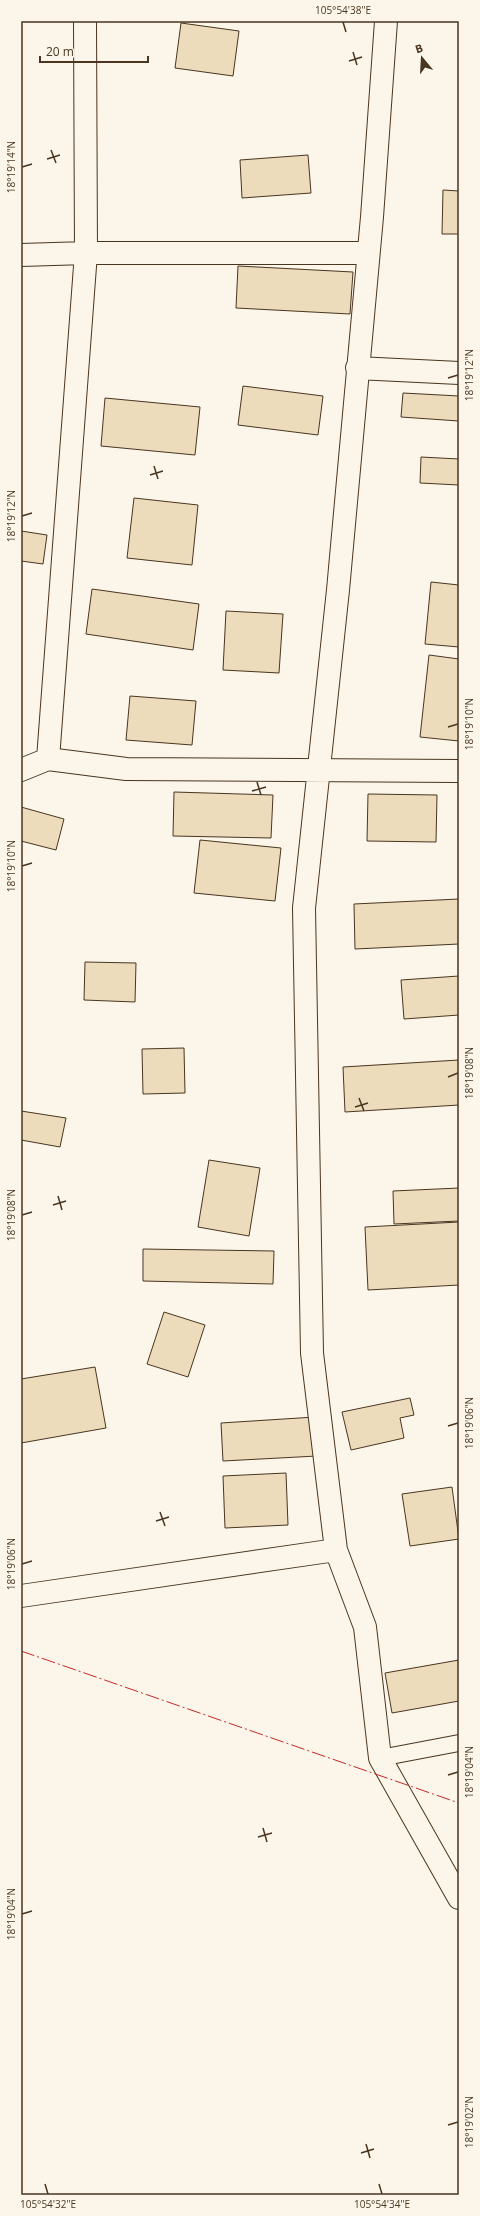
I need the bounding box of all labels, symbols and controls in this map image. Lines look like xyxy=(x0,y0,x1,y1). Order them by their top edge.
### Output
text: 105°54'38"E xyxy=(315,3,371,17)
scale bar xyxy=(40,38,148,64)
north arrow xyxy=(402,38,442,78)
text: B xyxy=(413,40,425,56)
text: 20 m xyxy=(46,43,74,60)
text: 18°19'14"N xyxy=(4,141,18,193)
text: 18°19'12"N xyxy=(462,349,476,401)
text: 18°19'12"N xyxy=(4,490,18,542)
text: 18°19'10"N xyxy=(462,698,476,750)
text: 18°19'10"N xyxy=(4,840,18,892)
text: 18°19'08"N xyxy=(462,1047,476,1099)
text: 18°19'08"N xyxy=(4,1189,18,1241)
text: 18°19'06"N xyxy=(462,1397,476,1449)
text: 18°19'06"N xyxy=(4,1538,18,1590)
text: 18°19'04"N xyxy=(462,1746,476,1798)
text: 18°19'04"N xyxy=(4,1888,18,1940)
text: 18°19'02"N xyxy=(462,2096,476,2148)
text: 105°54'32"E xyxy=(20,2197,76,2211)
text: 105°54'34"E xyxy=(354,2197,410,2211)

